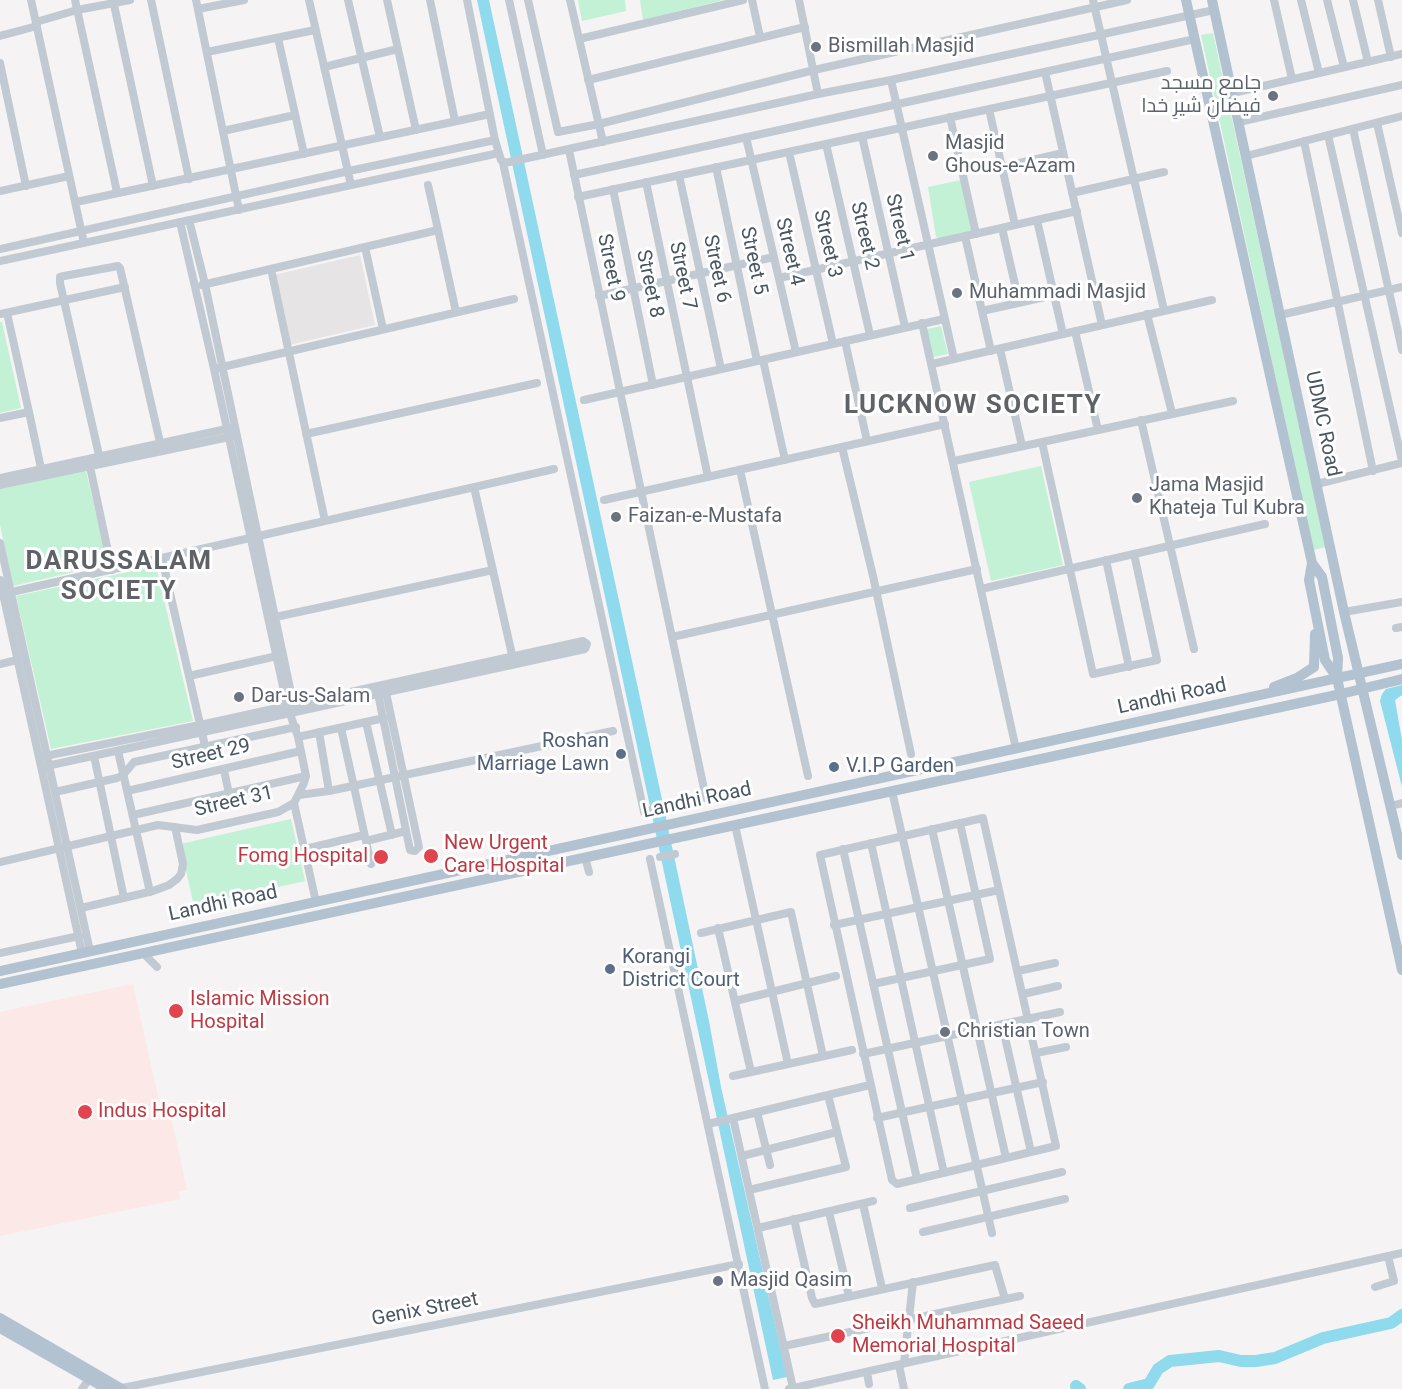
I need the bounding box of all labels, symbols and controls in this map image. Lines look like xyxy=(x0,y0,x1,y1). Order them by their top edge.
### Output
place label: Bismillah Masjid xyxy=(828,35,974,59)
marker: Bismillah Masjid xyxy=(809,40,823,54)
place label: جامع مسجد فیضانِ شیرِ خدا xyxy=(1141,72,1261,119)
marker: جامع مسجد فیضانِ شیرِ خدا xyxy=(1266,89,1280,103)
place label: Masjid Ghous-e-Azam xyxy=(945,132,1076,179)
marker: Masjid Ghous-e-Azam xyxy=(926,149,940,163)
street label: Street 1 xyxy=(880,192,918,264)
street label: Street 2 xyxy=(845,200,883,272)
street label: Street 3 xyxy=(808,208,846,280)
street label: Street 4 xyxy=(770,216,808,288)
street label: Street 5 xyxy=(734,225,772,297)
street label: Street 9 xyxy=(591,232,629,304)
street label: Street 6 xyxy=(697,233,735,305)
street label: Street 7 xyxy=(663,240,701,312)
street label: Street 8 xyxy=(630,248,668,320)
place label: Muhammadi Masjid xyxy=(969,281,1146,305)
marker: Muhammadi Masjid xyxy=(950,286,964,300)
street label: UDMC Road xyxy=(1299,369,1345,479)
district label: LUCKNOW SOCIETY xyxy=(844,390,1102,422)
place label: Jama Masjid Khateja Tul Kubra xyxy=(1149,474,1305,521)
marker: Jama Masjid Khateja Tul Kubra xyxy=(1130,491,1144,505)
place label: Faizan-e-Mustafa xyxy=(628,505,782,529)
marker: Faizan-e-Mustafa xyxy=(609,510,623,524)
district label: DARUSSALAM SOCIETY xyxy=(26,546,212,608)
street label: Landhi Road xyxy=(1115,674,1229,720)
place label: Dar-us-Salam xyxy=(251,685,370,709)
marker: Dar-us-Salam xyxy=(232,690,246,704)
place label: Roshan Marriage Lawn xyxy=(477,730,609,777)
street label: Street 29 xyxy=(169,734,253,776)
marker: Roshan Marriage Lawn xyxy=(614,747,628,761)
place label: V.I.P Garden xyxy=(846,755,954,779)
marker: V.I.P Garden xyxy=(827,760,841,774)
street label: Landhi Road xyxy=(640,778,754,824)
street label: Street 31 xyxy=(192,781,276,823)
place label: New Urgent Care Hospital xyxy=(444,832,564,879)
place label: Fomg Hospital xyxy=(238,845,368,869)
marker: New Urgent Care Hospital xyxy=(422,847,440,865)
marker: Fomg Hospital xyxy=(372,848,390,866)
street label: Landhi Road xyxy=(166,881,280,927)
place label: Korangi District Court xyxy=(622,946,740,993)
marker: Korangi District Court xyxy=(603,962,617,976)
place label: Islamic Mission Hospital xyxy=(190,988,330,1035)
marker: Islamic Mission Hospital xyxy=(167,1002,185,1020)
place label: Christian Town xyxy=(957,1020,1090,1044)
marker: Christian Town xyxy=(938,1025,952,1039)
place label: Indus Hospital xyxy=(98,1100,226,1124)
marker: Indus Hospital xyxy=(76,1103,94,1121)
place label: Masjid Qasim xyxy=(730,1269,852,1293)
marker: Masjid Qasim xyxy=(711,1274,725,1288)
street label: Genix Street xyxy=(370,1288,480,1332)
place label: Sheikh Muhammad Saeed Memorial Hospital xyxy=(852,1312,1084,1359)
marker: Sheikh Muhammad Saeed Memorial Hospital xyxy=(829,1327,847,1345)

